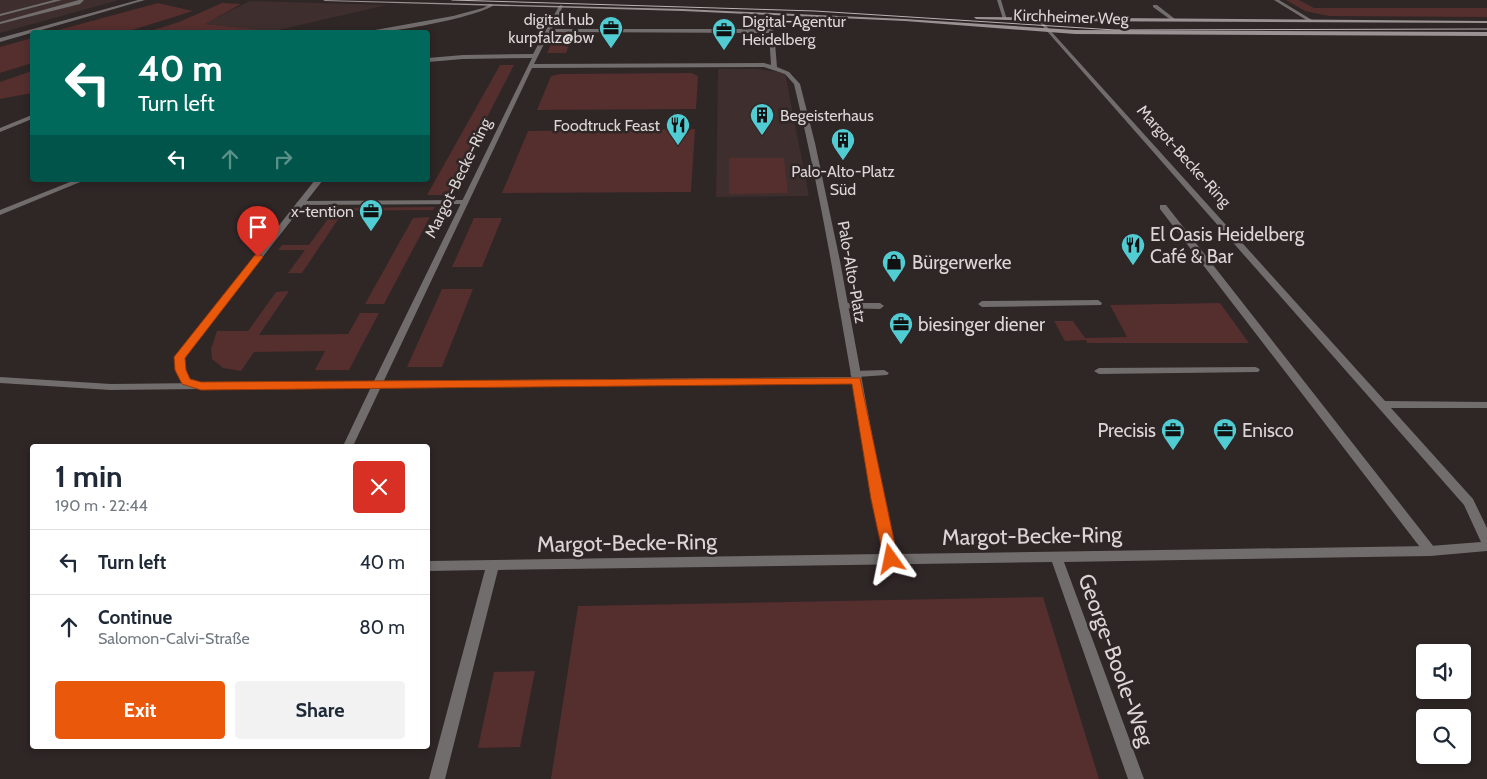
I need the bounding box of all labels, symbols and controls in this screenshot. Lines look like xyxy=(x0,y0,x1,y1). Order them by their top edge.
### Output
street label: Kirchheimer Weg xyxy=(1013,5,1130,29)
place label: digital hub kurpfalz@bw xyxy=(508,10,594,47)
place label: Digital-Agentur Heidelberg xyxy=(742,12,847,49)
office icon: digital hub kurpfalz@bw xyxy=(598,15,624,49)
office icon: Digital-Agentur Heidelberg xyxy=(711,17,737,51)
text: 40 m xyxy=(138,47,223,90)
icon: left xyxy=(55,50,120,115)
text: Turn left xyxy=(138,90,215,117)
street label: Margot-Becke-Ring xyxy=(1133,101,1236,212)
building icon: Begeisterhaus xyxy=(749,102,775,136)
place label: Begeisterhaus xyxy=(780,106,874,125)
restaurant icon: Foodtruck Feast xyxy=(665,112,691,146)
street label: Margot-Becke-Ring xyxy=(421,114,496,241)
place label: Foodtruck Feast xyxy=(553,116,661,135)
building icon: Palo-Alto-Platz Süd xyxy=(830,127,856,161)
icon: left xyxy=(163,145,191,173)
icon: ahead xyxy=(216,145,244,173)
icon: right xyxy=(269,145,297,173)
place label: Palo-Alto-Platz Süd xyxy=(791,162,895,199)
office icon: x-tention xyxy=(358,198,384,232)
place label: x-tention xyxy=(291,202,354,221)
pin xyxy=(237,206,279,257)
icon: arrive xyxy=(244,213,272,241)
street label: Palo-Alto-Platz xyxy=(834,219,870,325)
place label: El Oasis Heidelberg Café & Bar xyxy=(1150,223,1305,268)
restaurant icon: El Oasis Heidelberg Café & Bar xyxy=(1120,232,1146,266)
shop icon: Bürgerwerke xyxy=(881,249,907,283)
place label: Bürgerwerke xyxy=(912,251,1012,274)
office icon: biesinger diener xyxy=(888,311,914,345)
place label: biesinger diener xyxy=(918,313,1045,336)
office icon: Precisis xyxy=(1160,417,1186,451)
office icon: Enisco xyxy=(1212,417,1238,451)
place label: Precisis xyxy=(1097,419,1156,442)
place label: Enisco xyxy=(1242,419,1294,442)
text: 1 min xyxy=(55,458,123,495)
button: close xyxy=(353,461,405,513)
text: 190 m · 22:44 xyxy=(55,496,148,515)
street label: Margot-Becke-Ring xyxy=(942,521,1123,551)
street label: Margot-Becke-Ring xyxy=(537,528,718,558)
position arrow xyxy=(864,532,916,584)
icon: left xyxy=(55,548,83,576)
text: Turn left xyxy=(98,551,166,574)
text: 40 m xyxy=(360,551,405,574)
street label: George-Boole-Weg xyxy=(1072,570,1160,751)
text: Continue xyxy=(98,606,172,629)
icon: ahead xyxy=(55,613,83,641)
text: 80 m xyxy=(359,616,405,639)
text: Salomon-Calvi-Straße xyxy=(98,629,250,648)
map controls xyxy=(1416,644,1471,764)
button: sound xyxy=(1416,644,1471,699)
button: Exit xyxy=(55,681,225,739)
button: Share xyxy=(235,681,405,739)
button: search xyxy=(1416,709,1471,764)

